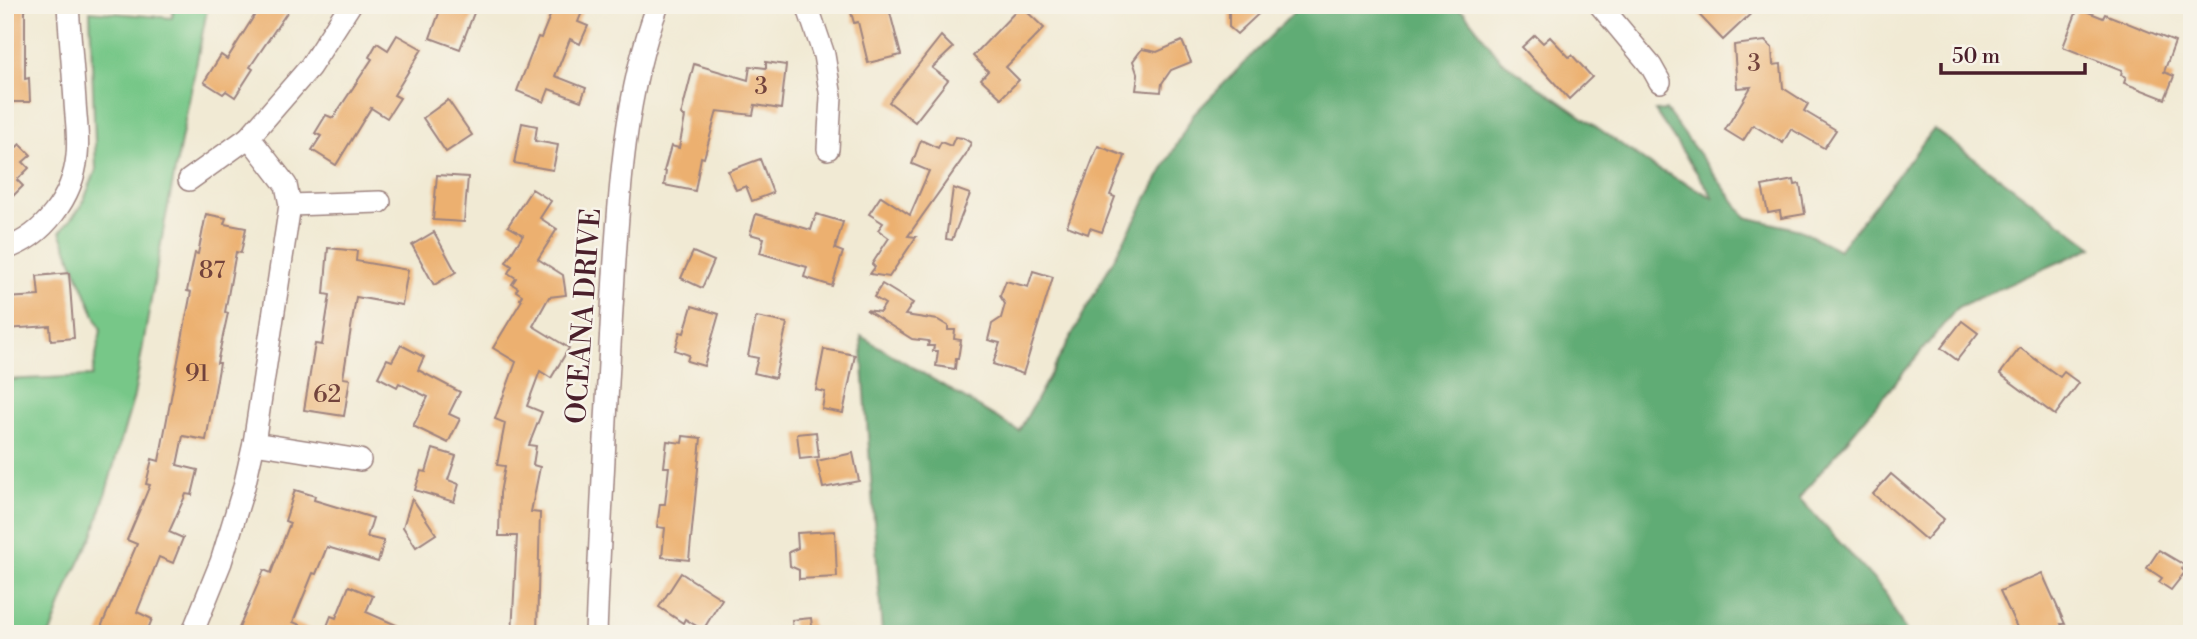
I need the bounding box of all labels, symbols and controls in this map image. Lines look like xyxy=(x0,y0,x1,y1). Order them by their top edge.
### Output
scale bar xyxy=(1941,32,2085,76)
text: 50 m xyxy=(1952,44,2000,70)
house number: 3 xyxy=(1747,49,1761,79)
house number: 3 xyxy=(754,72,768,102)
street label: OCEANA DRIVE xyxy=(559,207,609,425)
house number: 87 xyxy=(199,256,225,286)
house number: 91 xyxy=(185,359,210,389)
house number: 62 xyxy=(313,380,341,410)

